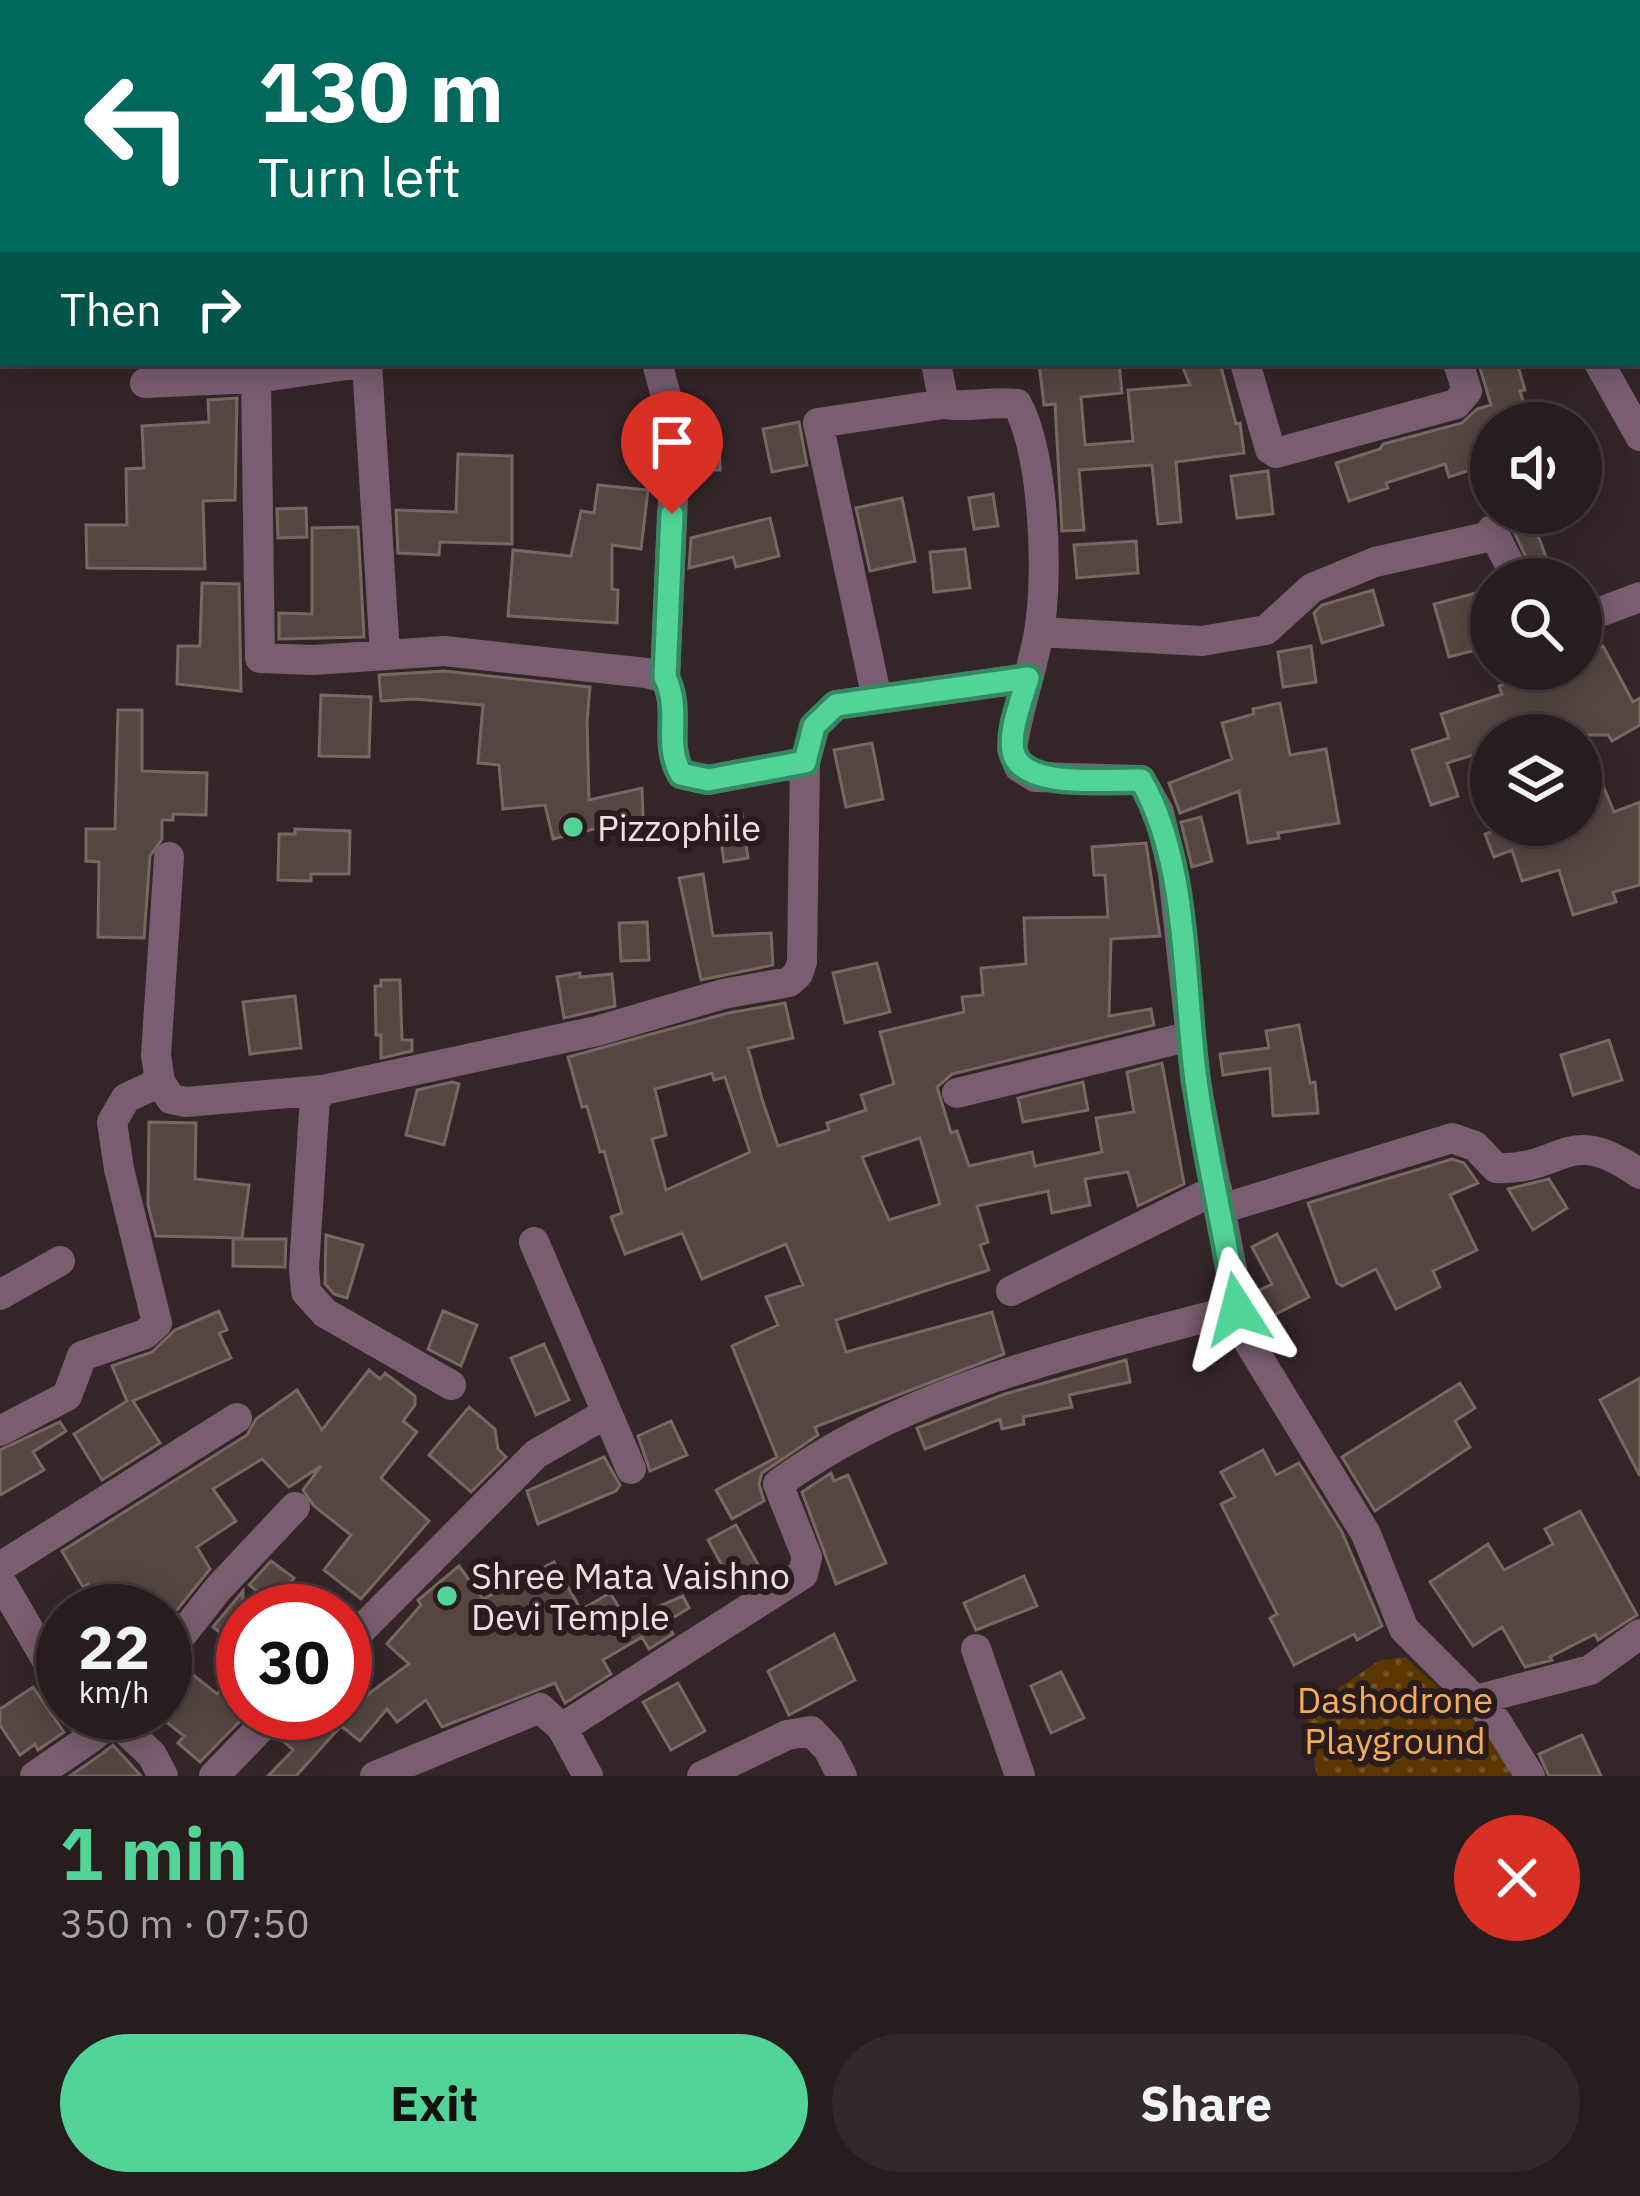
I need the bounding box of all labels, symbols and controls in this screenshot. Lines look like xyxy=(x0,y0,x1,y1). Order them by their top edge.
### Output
text: 130 m xyxy=(258,36,504,145)
icon: left xyxy=(60,48,216,204)
text: Turn left xyxy=(258,142,461,212)
icon: right xyxy=(186,276,252,342)
text: Then xyxy=(60,280,162,338)
pin xyxy=(621,391,723,514)
map controls xyxy=(1470,402,1602,846)
button: sound xyxy=(1470,402,1602,534)
icon: arrive xyxy=(639,409,705,475)
button: search xyxy=(1470,558,1602,690)
button: layers xyxy=(1470,714,1602,846)
place label: Pizzophile xyxy=(597,804,761,851)
marker: Pizzophile xyxy=(560,814,586,840)
position arrow xyxy=(1174,1246,1300,1372)
place label: Shree Mata Vaishno Devi Temple xyxy=(471,1552,790,1640)
marker: Shree Mata Vaishno Devi Temple xyxy=(434,1583,460,1609)
speed limit sign: 30 xyxy=(216,1584,372,1740)
text: 22 xyxy=(78,1607,150,1686)
text: km/h xyxy=(79,1672,149,1711)
park label: Dashodrone Playground xyxy=(1297,1676,1493,1764)
text: 1 min xyxy=(60,1806,248,1900)
button: close xyxy=(1454,1815,1580,1941)
text: 350 m · 07:50 xyxy=(60,1898,310,1949)
button: Exit xyxy=(60,2034,808,2172)
button: Share xyxy=(832,2034,1580,2172)

